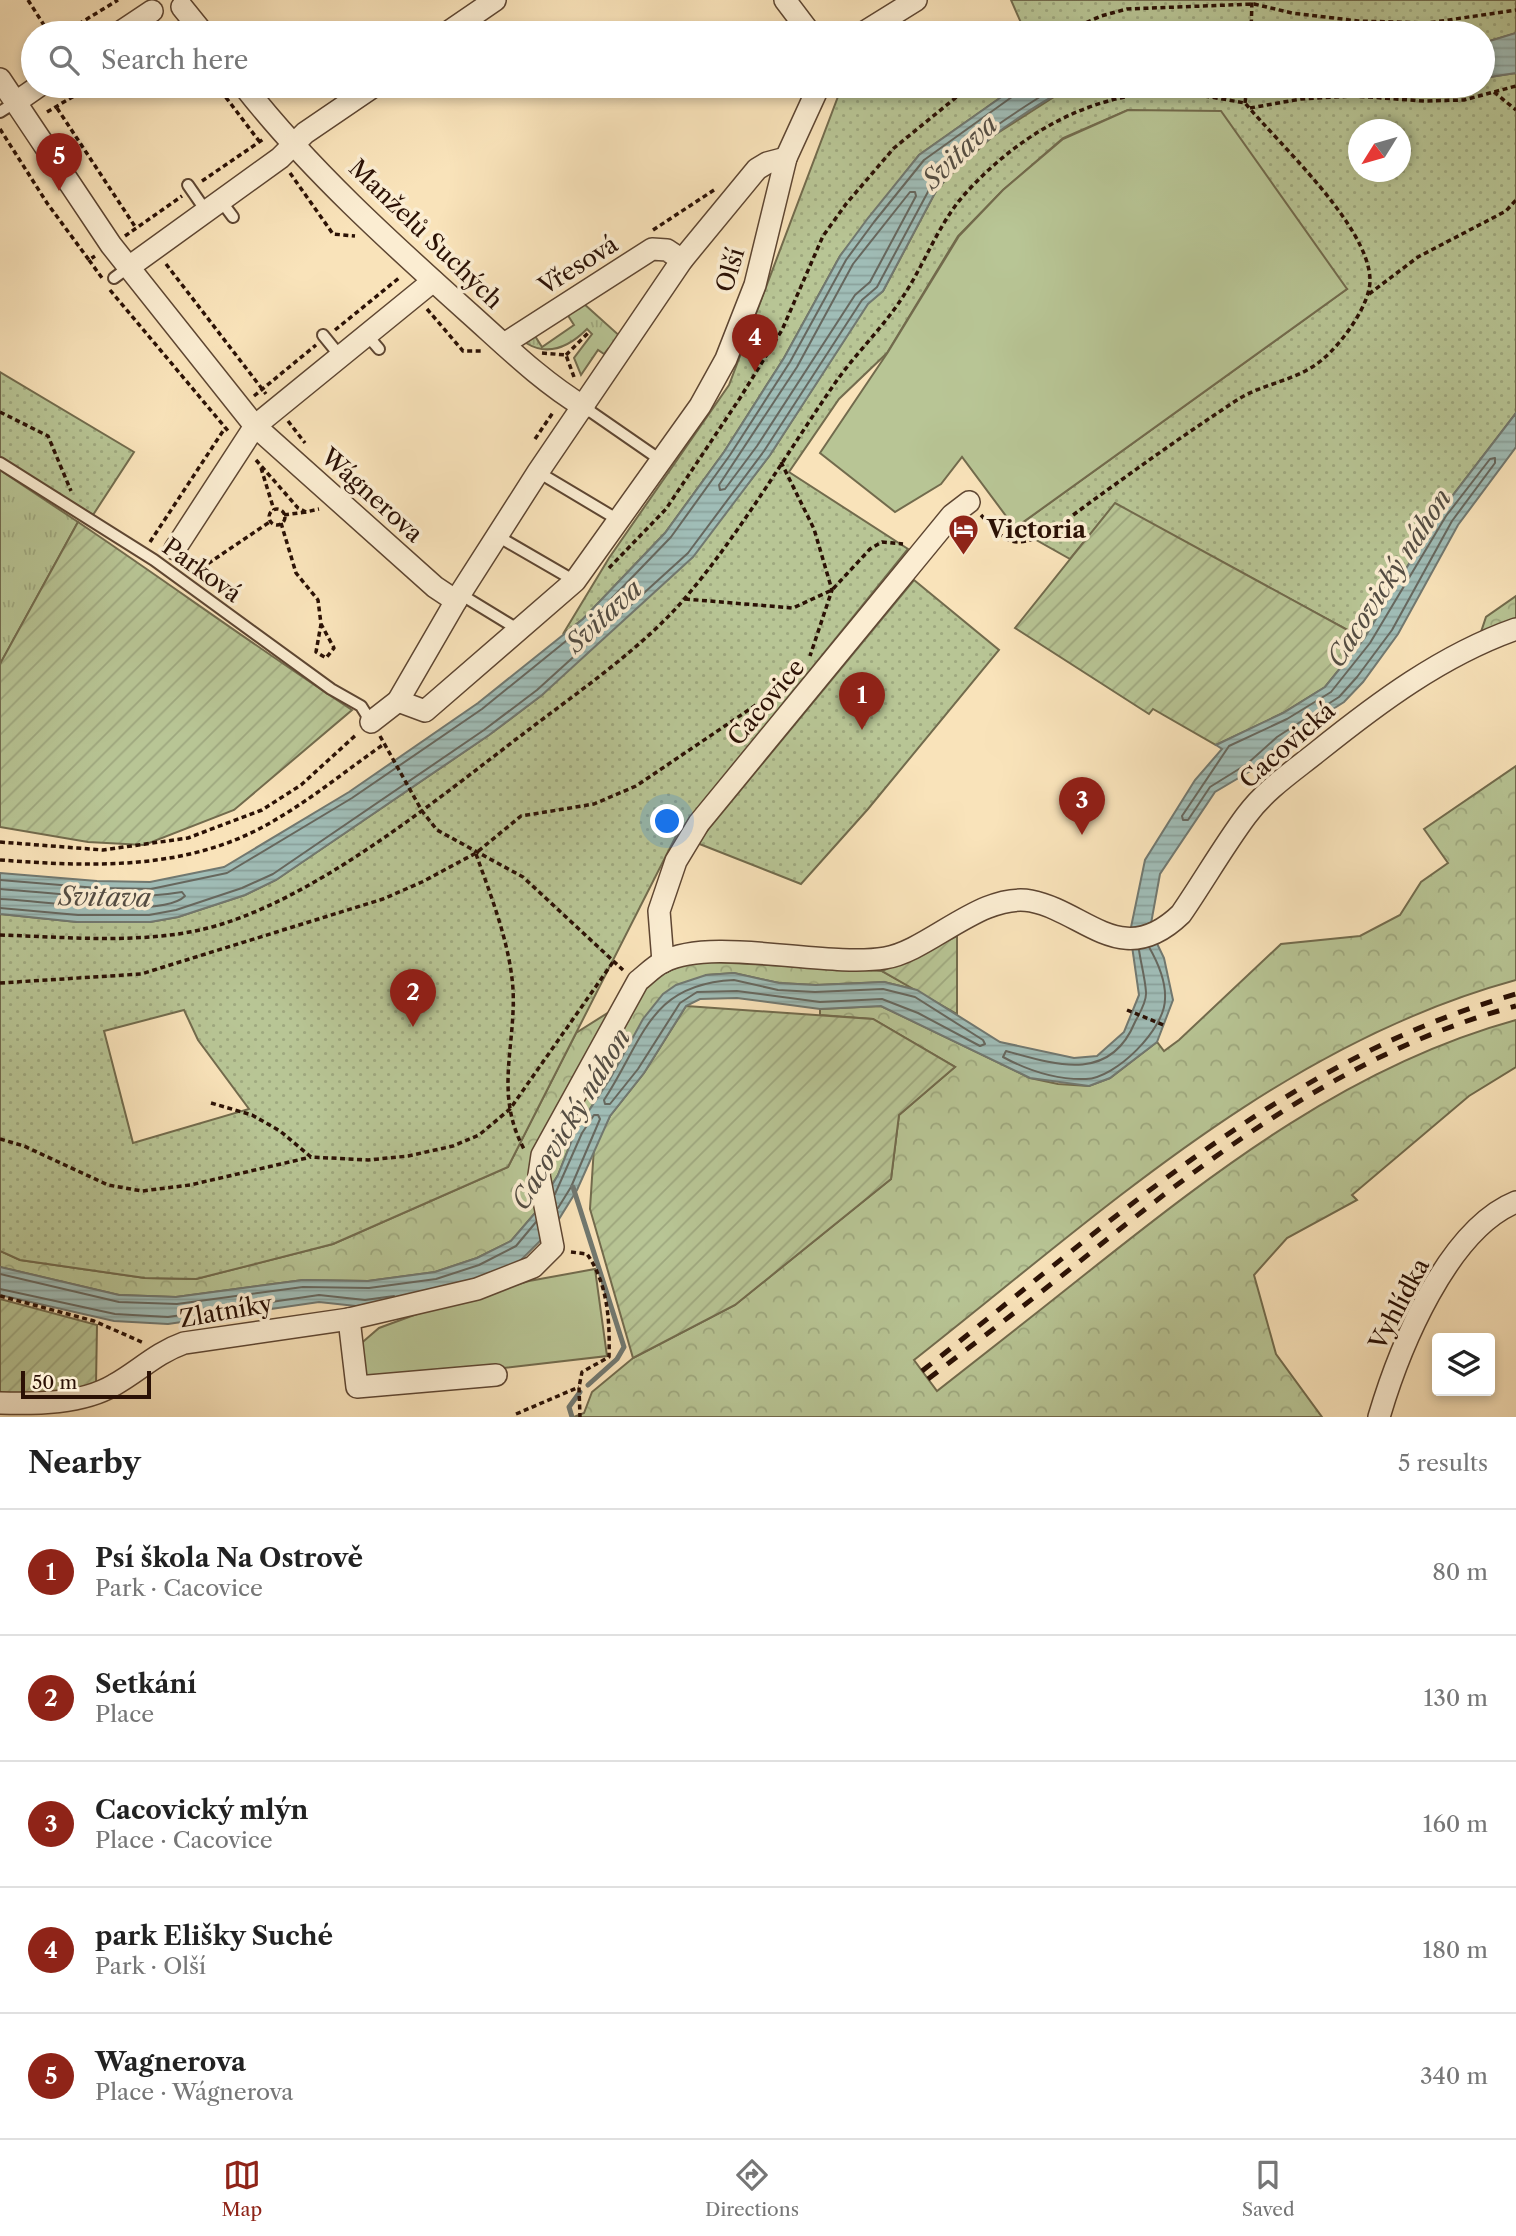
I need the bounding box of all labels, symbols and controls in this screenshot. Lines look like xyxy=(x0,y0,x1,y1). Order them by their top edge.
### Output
search box xyxy=(21,21,1495,98)
icon: search xyxy=(45,41,83,79)
text: Search here xyxy=(101,44,248,76)
water label: Svitava xyxy=(914,108,1005,197)
north arrow xyxy=(1348,119,1411,182)
pin: 5 xyxy=(36,133,82,191)
street label: Manželů Suchých xyxy=(343,153,509,315)
street label: Vřesová xyxy=(532,229,623,301)
street label: Olší xyxy=(710,244,750,296)
pin: 4 xyxy=(732,314,778,372)
street label: Wágnerova xyxy=(314,441,429,548)
water label: Cacovický náhon xyxy=(1320,483,1458,673)
hotel icon: Victoria xyxy=(947,512,981,556)
place label: Victoria xyxy=(986,515,1087,544)
street label: Parková xyxy=(157,532,247,608)
water label: Svitava xyxy=(558,572,649,661)
street label: Cacovice xyxy=(721,653,811,751)
pin: 1 xyxy=(839,672,885,730)
street label: Cacovická xyxy=(1233,696,1341,794)
pin: 3 xyxy=(1059,777,1105,835)
your location xyxy=(650,804,684,838)
water label: Svitava xyxy=(57,880,152,914)
pin: 2 xyxy=(390,969,436,1027)
water label: Cacovický náhon xyxy=(504,1023,638,1215)
street label: Vyhlídka xyxy=(1362,1253,1435,1356)
street label: Zlatníky xyxy=(177,1288,275,1333)
map controls xyxy=(1432,1333,1495,1396)
button: layers xyxy=(1432,1333,1495,1396)
scale bar xyxy=(21,1368,150,1400)
text: 50 m xyxy=(32,1371,77,1394)
text: Nearby xyxy=(28,1444,141,1481)
text: 5 results xyxy=(1398,1449,1488,1477)
text: Psí škola Na Ostrově xyxy=(95,1542,363,1574)
text: 1 xyxy=(46,1558,56,1586)
text: 80 m xyxy=(1432,1558,1488,1586)
text: Park · Cacovice xyxy=(95,1574,263,1602)
text: Setkání xyxy=(95,1668,197,1700)
text: 2 xyxy=(44,1684,58,1712)
text: 130 m xyxy=(1424,1684,1488,1712)
text: Place xyxy=(95,1700,154,1728)
text: Cacovický mlýn xyxy=(95,1794,308,1826)
text: 3 xyxy=(45,1810,58,1838)
text: 160 m xyxy=(1423,1810,1488,1838)
text: Place · Cacovice xyxy=(95,1826,273,1854)
text: park Elišky Suché xyxy=(95,1920,333,1952)
text: 4 xyxy=(44,1936,58,1964)
text: 180 m xyxy=(1423,1936,1488,1964)
text: Park · Olší xyxy=(95,1952,206,1980)
text: Wagnerova xyxy=(95,2046,246,2078)
text: 5 xyxy=(45,2062,57,2090)
text: 340 m xyxy=(1420,2062,1488,2090)
text: Place · Wágnerova xyxy=(95,2078,293,2106)
tab: Map xyxy=(221,2156,262,2221)
tab: Directions xyxy=(705,2156,799,2221)
tab: Saved xyxy=(1242,2156,1295,2221)

